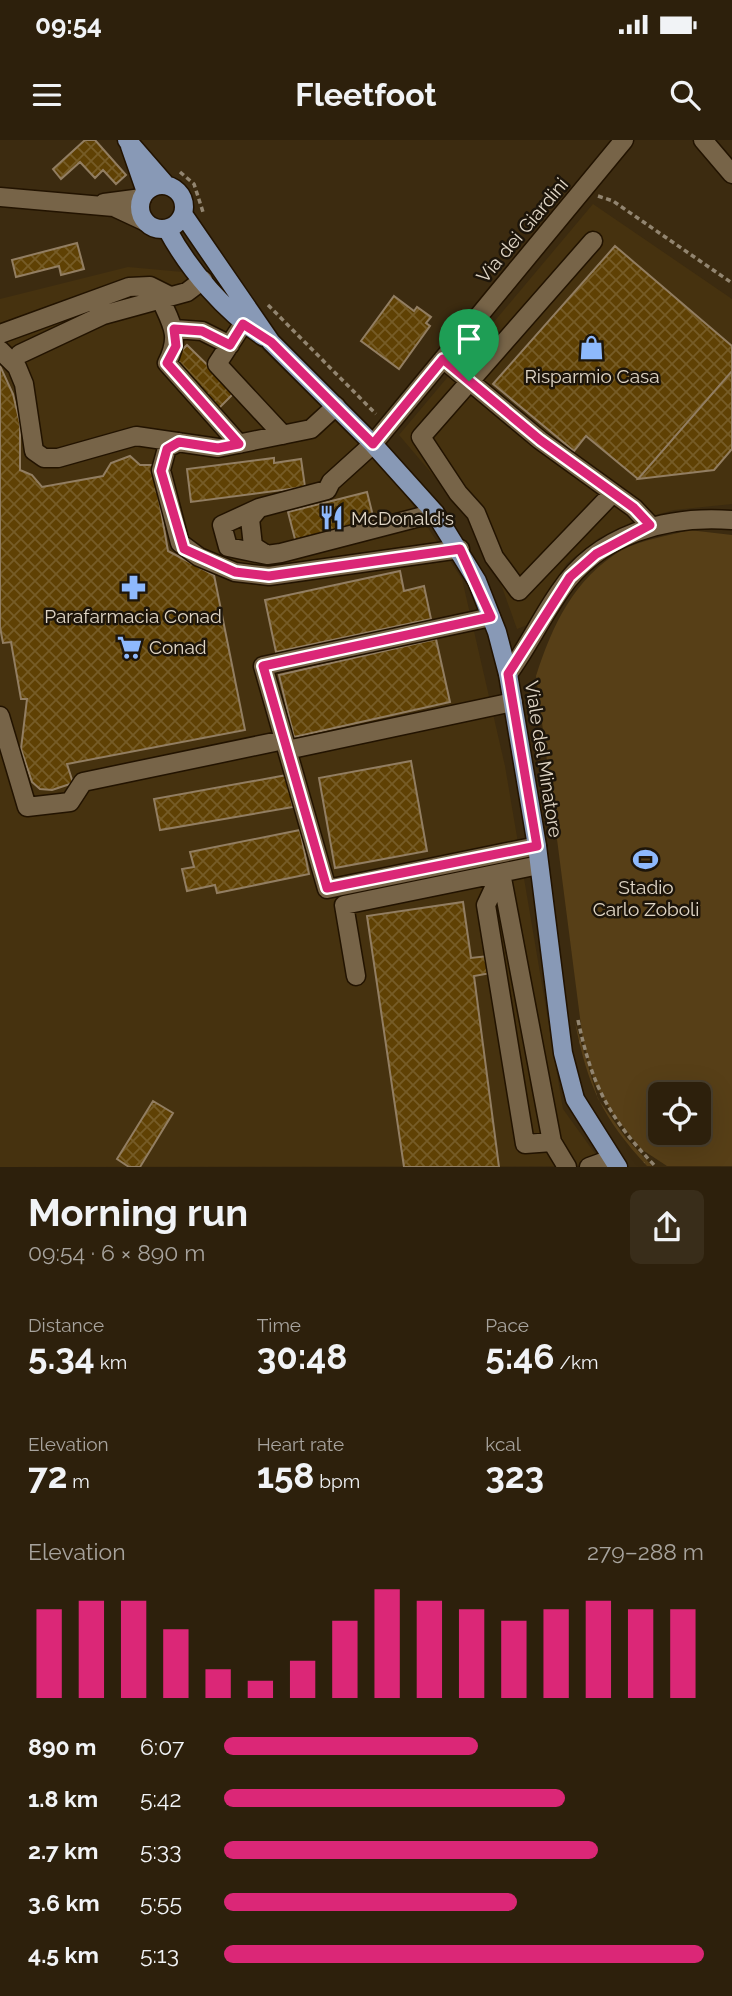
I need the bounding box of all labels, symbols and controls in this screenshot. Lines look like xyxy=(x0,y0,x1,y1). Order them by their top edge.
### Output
text: 09:54 xyxy=(35,10,102,40)
icon: menu xyxy=(28,76,66,114)
text: Fleetfoot xyxy=(295,76,437,113)
icon: search xyxy=(666,76,704,114)
street label: Via dei Giardini xyxy=(472,173,572,287)
pin xyxy=(439,309,499,381)
icon: arrive xyxy=(450,320,488,358)
shop icon: Risparmio Casa xyxy=(578,334,606,362)
place label: Risparmio Casa xyxy=(524,365,660,387)
restaurant icon: McDonald's xyxy=(317,504,345,532)
place label: McDonald's xyxy=(351,507,454,529)
pharmacy icon: Parafarmacia Conad xyxy=(119,574,147,602)
place label: Parafarmacia Conad xyxy=(44,605,222,627)
supermarket icon: Conad xyxy=(115,633,143,661)
place label: Conad xyxy=(149,636,207,658)
street label: Viale del Minatore xyxy=(521,679,567,839)
sports icon: Stadio Carlo Zoboli xyxy=(632,845,660,873)
place label: Stadio Carlo Zoboli xyxy=(593,876,699,920)
map controls xyxy=(648,1082,711,1145)
button: locate xyxy=(648,1082,711,1145)
text: Morning run xyxy=(28,1190,248,1235)
button: share xyxy=(630,1190,704,1264)
text: 09:54 · 6 × 890 m xyxy=(28,1239,205,1266)
text: Distance xyxy=(28,1314,104,1336)
text: Time xyxy=(257,1314,301,1336)
text: Pace xyxy=(485,1314,529,1336)
text: 5.34 xyxy=(28,1336,95,1377)
text: 30:48 xyxy=(257,1336,347,1377)
text: 5:46 xyxy=(485,1336,555,1377)
text: km xyxy=(95,1351,127,1373)
text: /km xyxy=(555,1351,598,1373)
text: Elevation xyxy=(28,1433,109,1455)
text: Heart rate xyxy=(257,1433,344,1455)
text: kcal xyxy=(485,1433,521,1455)
text: 72 xyxy=(28,1455,67,1496)
text: 158 xyxy=(257,1455,314,1496)
text: 323 xyxy=(485,1455,544,1496)
text: m xyxy=(67,1470,90,1492)
text: bpm xyxy=(314,1470,360,1492)
text: Elevation xyxy=(28,1538,126,1565)
text: 279–288 m xyxy=(587,1538,704,1565)
text: 890 m xyxy=(28,1733,97,1760)
text: 6:07 xyxy=(140,1733,184,1760)
text: 1.8 km xyxy=(28,1785,98,1812)
text: 5:42 xyxy=(140,1785,181,1812)
text: 2.7 km xyxy=(28,1837,98,1864)
text: 5:33 xyxy=(140,1837,181,1864)
text: 3.6 km xyxy=(28,1889,100,1916)
text: 5:55 xyxy=(140,1889,182,1916)
text: 4.5 km xyxy=(28,1941,99,1968)
text: 5:13 xyxy=(140,1941,179,1968)

